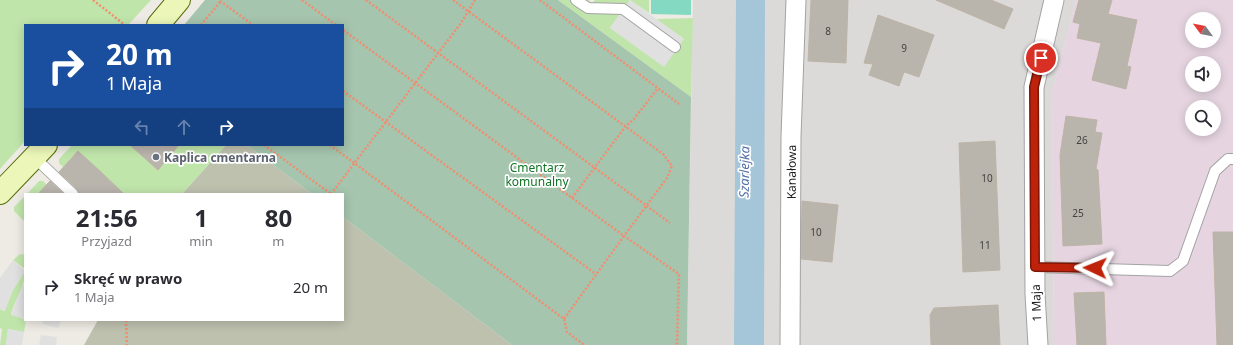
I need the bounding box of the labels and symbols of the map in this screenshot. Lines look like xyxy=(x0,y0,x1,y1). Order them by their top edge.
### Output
north arrow xyxy=(1185,12,1221,48)
house number: 8 xyxy=(825,24,831,38)
house number: 9 xyxy=(901,41,907,55)
pin xyxy=(1024,41,1058,75)
house number: 26 xyxy=(1076,133,1088,147)
water label: Szarlejka xyxy=(735,145,753,198)
street label: Kanałowa xyxy=(782,145,799,199)
place label: Kaplica cmentarna xyxy=(164,149,276,166)
marker: Kaplica cmentarna xyxy=(151,152,161,162)
park label: Cmentarz komunalny xyxy=(505,159,569,190)
house number: 10 xyxy=(981,171,993,185)
house number: 25 xyxy=(1072,206,1084,220)
house number: 10 xyxy=(810,225,822,239)
house number: 11 xyxy=(979,238,991,252)
position arrow xyxy=(1074,247,1116,289)
street label: 1 Maja xyxy=(1027,284,1045,322)

